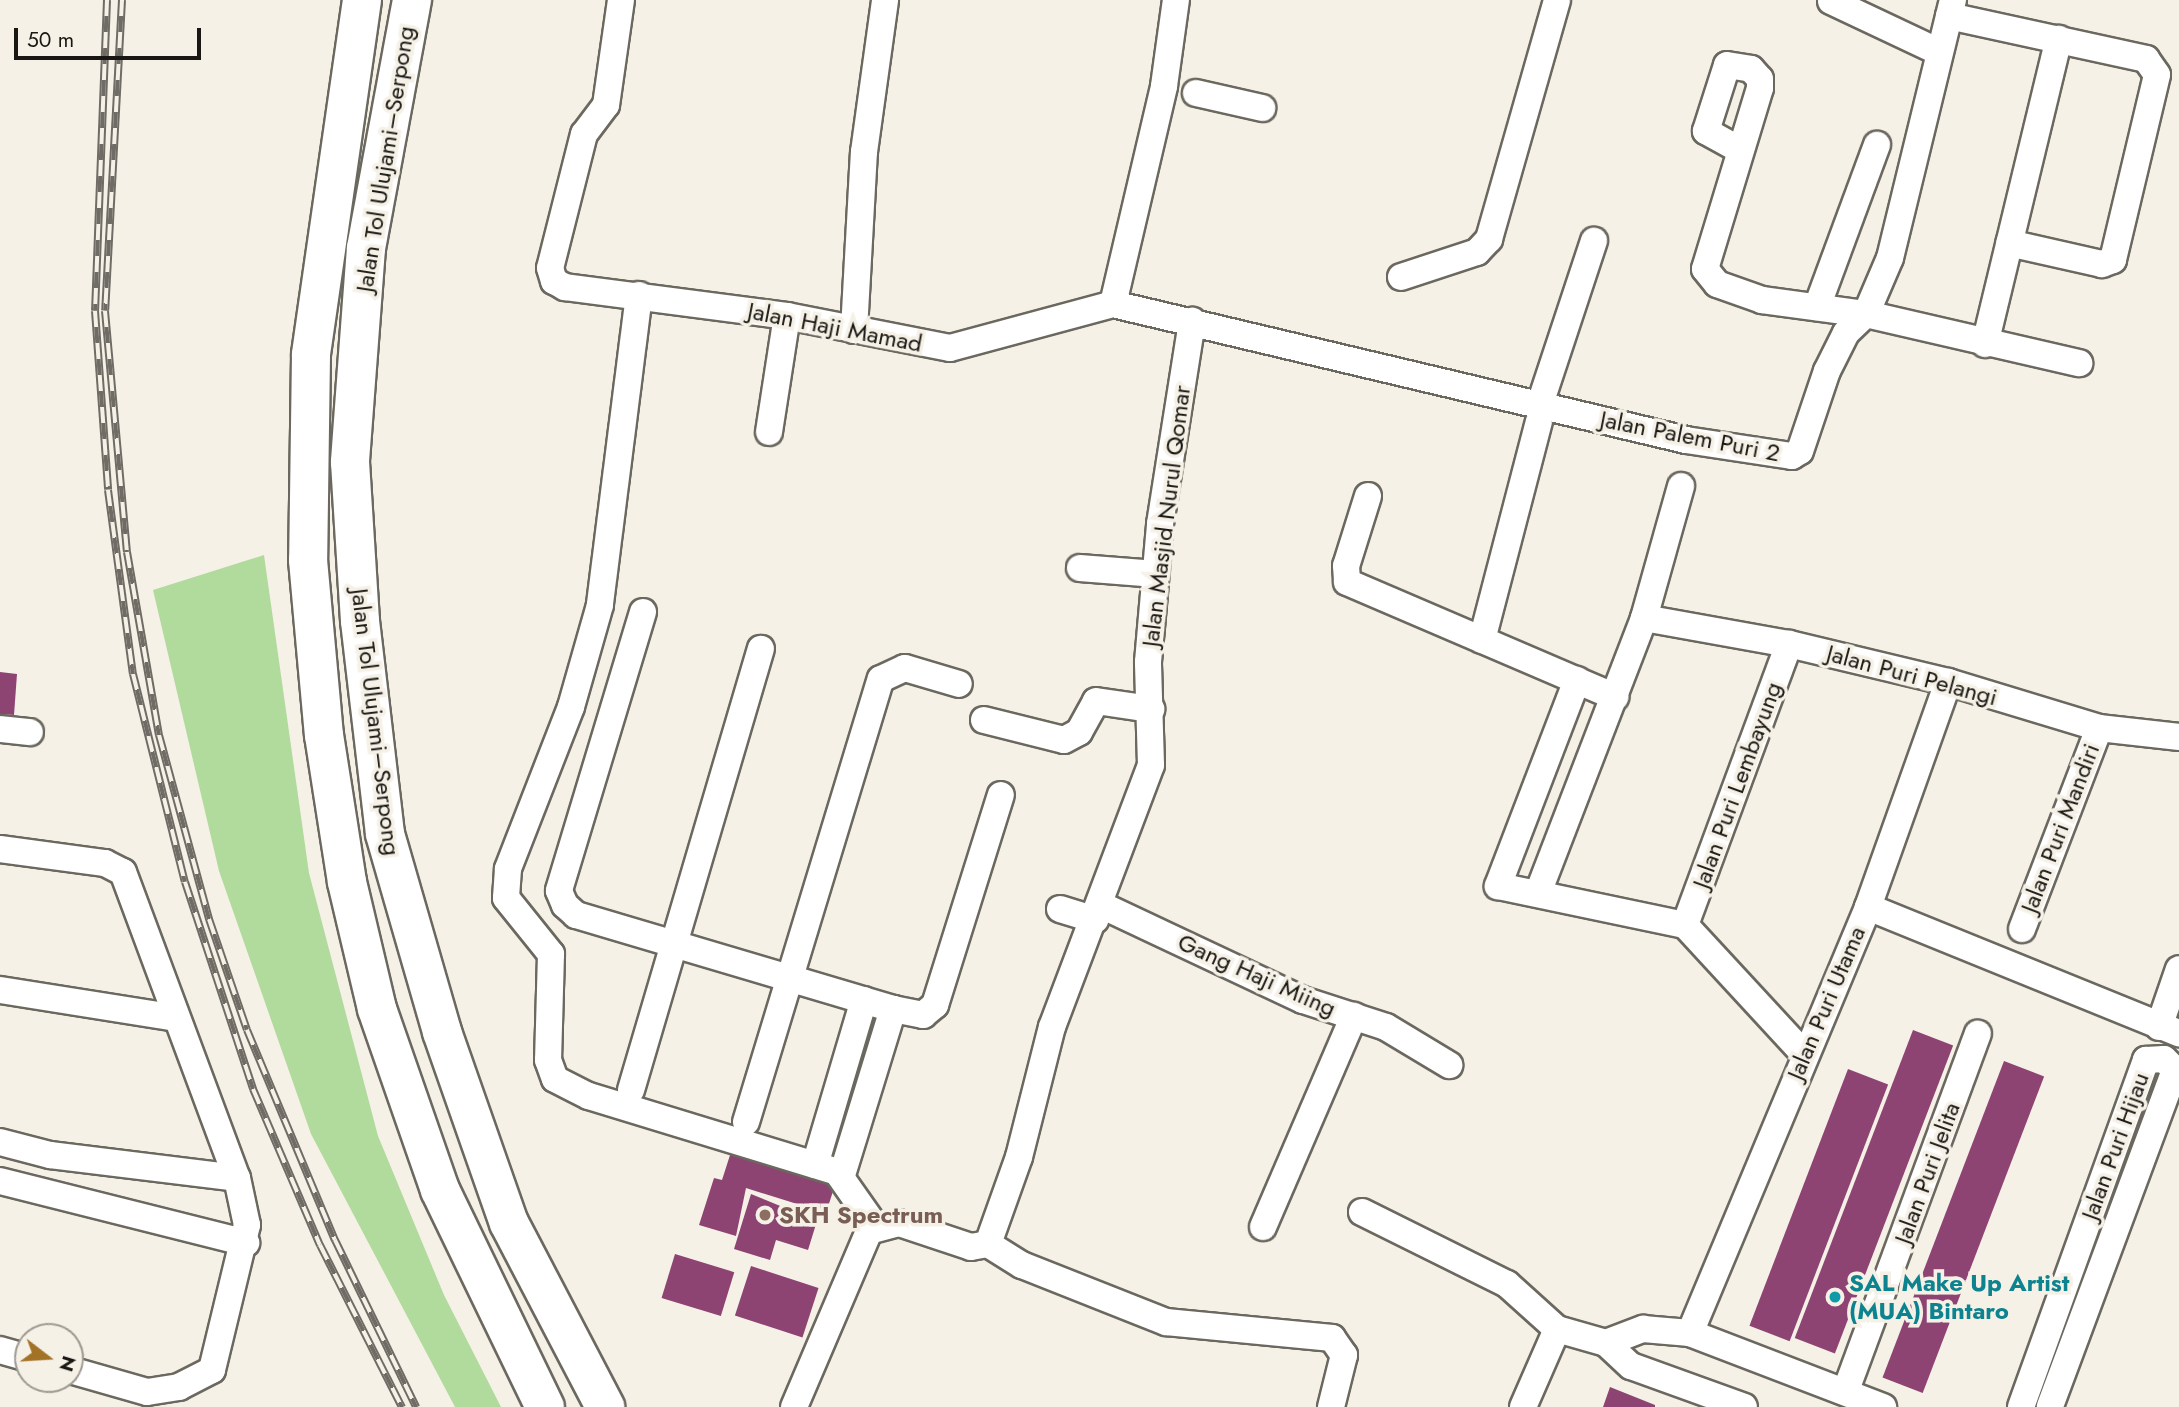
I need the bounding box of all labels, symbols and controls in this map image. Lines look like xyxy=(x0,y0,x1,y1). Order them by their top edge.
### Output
scale bar xyxy=(18,14,205,58)
street label: Jalan Tol Ulujami–Serpong xyxy=(350,24,420,294)
text: 50 m xyxy=(27,25,74,55)
street label: Jalan Haji Mamad xyxy=(745,296,925,358)
street label: Jalan Masjid Nurul Qomar xyxy=(1136,384,1196,648)
street label: Jalan Palem Puri 2 xyxy=(1598,404,1782,468)
street label: Jalan Tol Ulujami–Serpong xyxy=(345,587,407,857)
street label: Jalan Puri Pelangi xyxy=(1824,638,2000,712)
street label: Jalan Puri Lembayung xyxy=(1686,678,1788,892)
street label: Jalan Puri Mandiri xyxy=(2014,739,2106,917)
street label: Jalan Puri Utama xyxy=(1781,922,1871,1084)
street label: Gang Haji Miing xyxy=(1174,927,1340,1023)
street label: Jalan Puri Hijau xyxy=(2075,1068,2155,1224)
street label: Jalan Puri Jelita xyxy=(1888,1098,1966,1248)
place label: SKH Spectrum xyxy=(779,1201,943,1229)
marker: SKH Spectrum xyxy=(757,1207,773,1223)
place label: SAL Make Up Artist (MUA) Bintaro xyxy=(1849,1269,2069,1325)
marker: SAL Make Up Artist (MUA) Bintaro xyxy=(1827,1289,1843,1305)
north arrow xyxy=(14,1323,84,1393)
text: N xyxy=(53,1353,83,1375)

